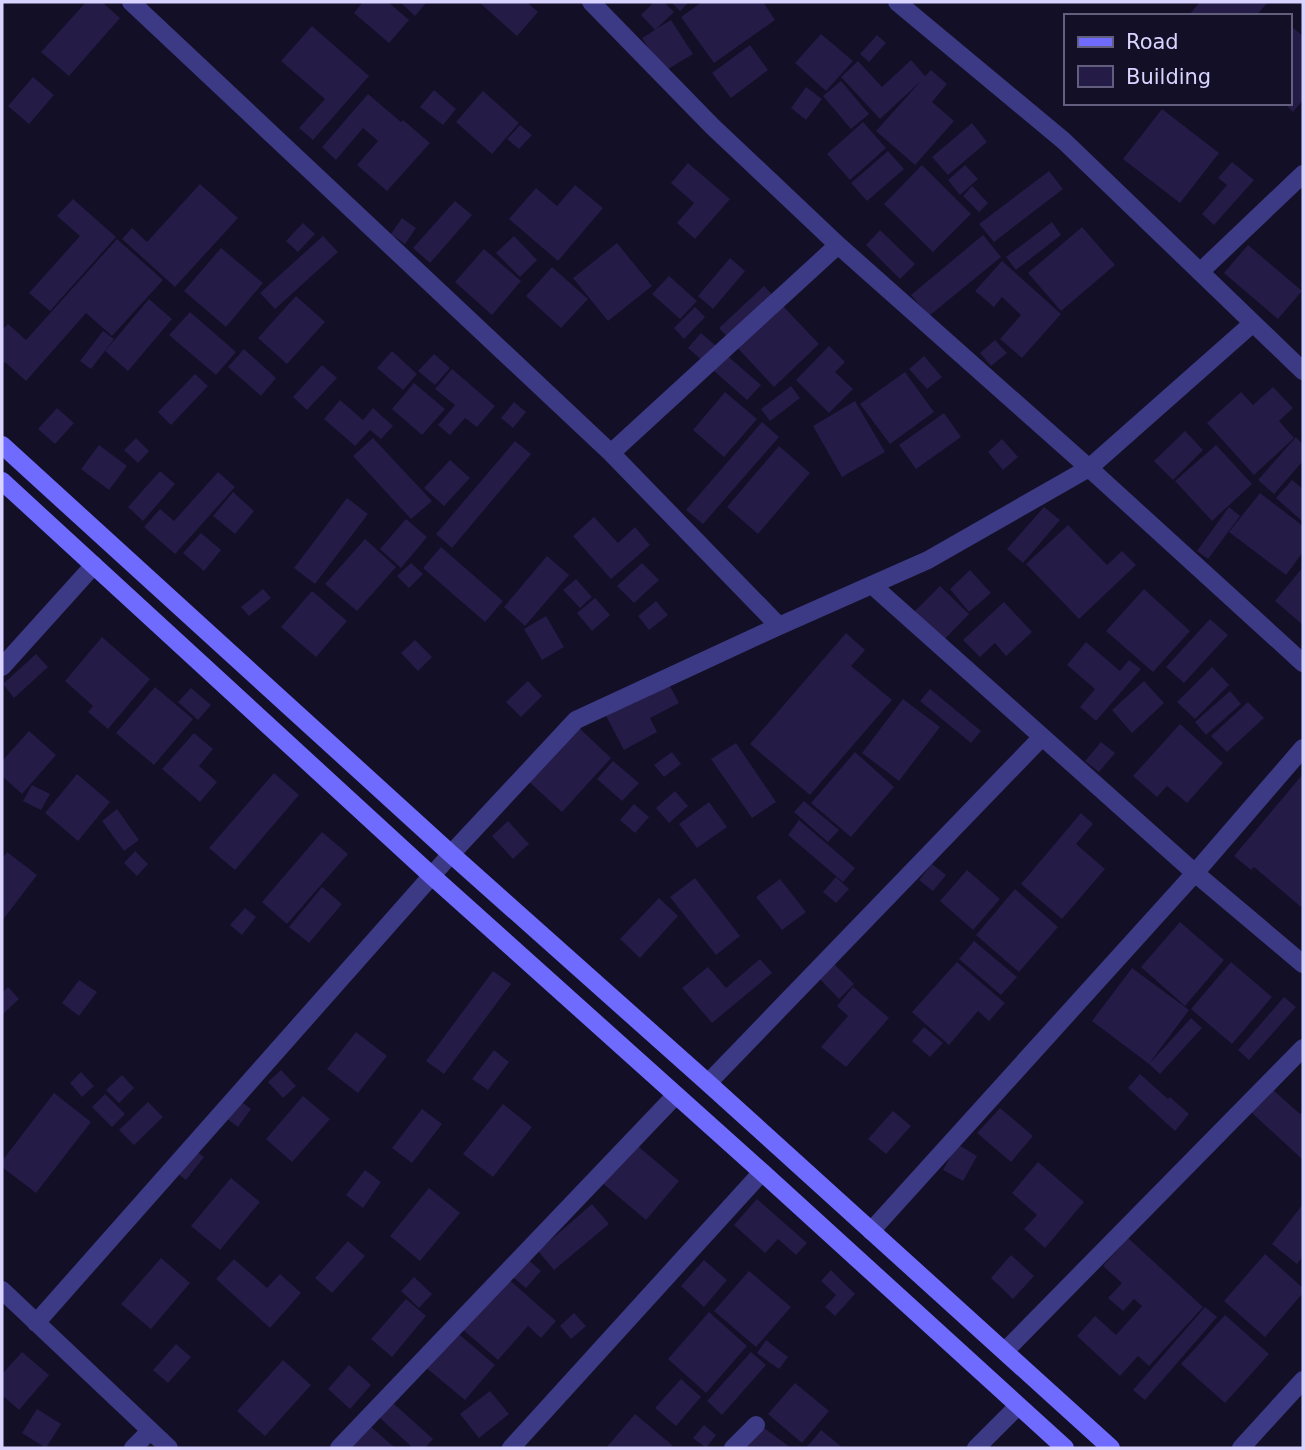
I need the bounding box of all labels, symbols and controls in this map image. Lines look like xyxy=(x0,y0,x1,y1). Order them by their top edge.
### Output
legend xyxy=(1064,14,1291,105)
text: Road xyxy=(1126,30,1179,54)
text: Building xyxy=(1126,65,1211,89)

